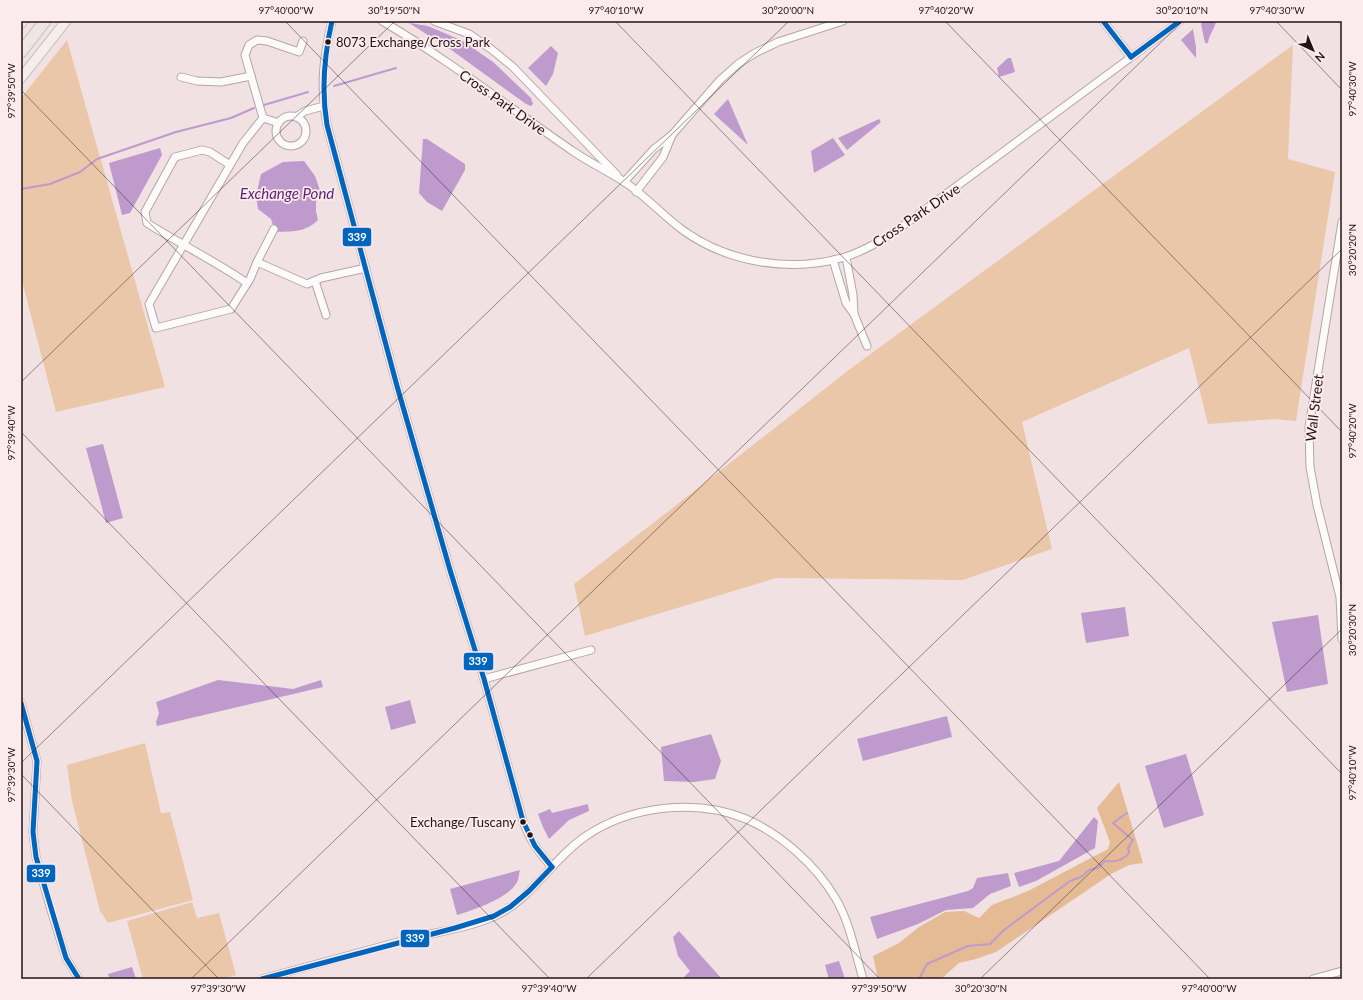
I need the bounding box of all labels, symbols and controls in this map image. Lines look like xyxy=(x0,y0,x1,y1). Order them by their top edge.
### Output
text: 97°40'00"W xyxy=(258,4,314,16)
text: 30°19'50"N xyxy=(368,4,420,16)
text: 97°40'10"W xyxy=(588,4,644,16)
text: 30°20'00"N xyxy=(762,4,814,16)
text: 97°40'20"W xyxy=(918,4,974,16)
text: 30°20'10"N xyxy=(1156,4,1208,16)
text: 97°40'30"W xyxy=(1249,4,1305,16)
north arrow xyxy=(1293,30,1333,70)
place label: 8073 Exchange/Cross Park xyxy=(336,34,490,50)
marker: 8073 Exchange/Cross Park xyxy=(323,37,333,47)
text: N xyxy=(1313,50,1328,65)
text: 97°40'30"W xyxy=(1346,61,1358,117)
text: 97°39'50"W xyxy=(5,63,17,119)
street label: Cross Park Drive xyxy=(456,66,550,138)
street label: Cross Park Drive xyxy=(869,179,963,251)
water label: Exchange Pond xyxy=(240,184,334,202)
text: 30°20'20"N xyxy=(1346,224,1358,276)
line badge: 339 xyxy=(342,227,372,247)
text: 339 xyxy=(347,230,367,243)
street label: Wall Street xyxy=(1301,373,1327,443)
text: 97°40'20"W xyxy=(1346,403,1358,459)
text: 97°39'40"W xyxy=(5,405,17,461)
text: 30°20'30"N xyxy=(1346,604,1358,656)
line badge: 339 xyxy=(463,652,494,671)
text: 339 xyxy=(468,654,488,667)
text: 97°40'10"W xyxy=(1346,745,1358,801)
text: 97°39'30"W xyxy=(5,747,17,803)
place label: Exchange/Tuscany xyxy=(410,814,516,830)
marker: Exchange/Tuscany xyxy=(518,817,528,827)
unlabelled marker xyxy=(525,830,535,840)
line badge: 339 xyxy=(26,864,56,883)
text: 339 xyxy=(31,866,51,879)
line badge: 339 xyxy=(400,929,430,948)
text: 339 xyxy=(405,931,425,944)
text: 97°39'30"W xyxy=(190,982,246,994)
text: 97°39'40"W xyxy=(521,982,577,994)
text: 97°39'50"W xyxy=(851,982,907,994)
text: 30°20'30"N xyxy=(955,982,1007,994)
text: 97°40'00"W xyxy=(1181,982,1237,994)

